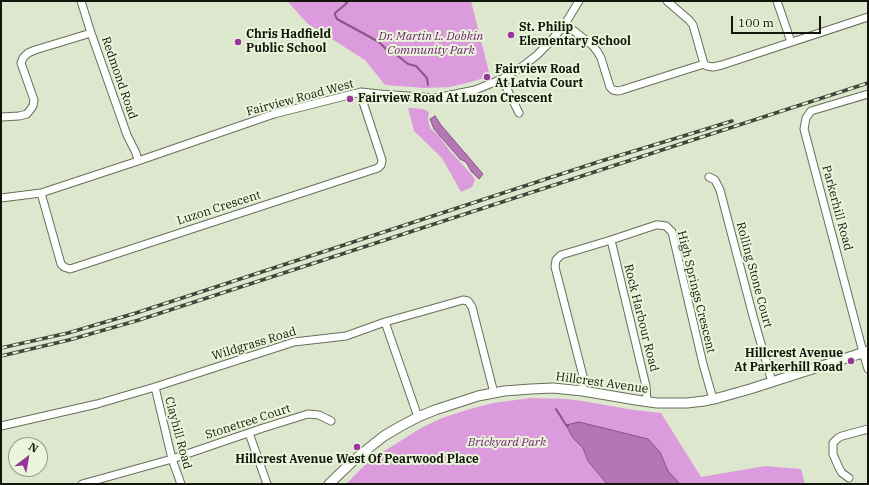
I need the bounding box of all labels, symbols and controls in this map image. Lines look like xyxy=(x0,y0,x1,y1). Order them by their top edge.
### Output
scale bar xyxy=(733,8,823,34)
text: 100 m xyxy=(738,15,774,30)
place label: St. Philip Elementary School xyxy=(519,21,631,49)
place label: Chris Hadfield Public School xyxy=(246,28,331,56)
park label: Dr. Martin L. Dobkin Community Park xyxy=(379,30,483,58)
marker: St. Philip Elementary School xyxy=(506,30,516,40)
street label: Redmond Road xyxy=(98,35,140,121)
marker: Chris Hadfield Public School xyxy=(233,37,243,47)
place label: Fairview Road At Latvia Court xyxy=(495,63,583,91)
marker: Fairview Road At Latvia Court xyxy=(482,72,492,82)
street label: Fairview Road West xyxy=(245,77,355,119)
place label: Fairview Road At Luzon Crescent xyxy=(358,92,552,106)
marker: Fairview Road At Luzon Crescent xyxy=(345,94,355,104)
street label: Parkerhill Road xyxy=(819,164,855,252)
street label: Luzon Crescent xyxy=(175,188,263,228)
street label: Rolling Stone Court xyxy=(733,220,775,330)
street label: High Springs Crescent xyxy=(674,229,718,355)
street label: Rock Harbour Road xyxy=(621,263,661,373)
street label: Wildgrass Road xyxy=(210,324,298,364)
place label: Hillcrest Avenue At Parkerhill Road xyxy=(734,347,843,375)
marker: Hillcrest Avenue At Parkerhill Road xyxy=(846,356,856,366)
street label: Hillcrest Avenue xyxy=(555,369,649,397)
street label: Clayhill Road xyxy=(161,395,195,471)
street label: Stonetree Court xyxy=(204,401,292,443)
park label: Brickyard Park xyxy=(468,436,546,450)
north arrow xyxy=(8,437,48,477)
text: N xyxy=(26,439,41,456)
marker: Hillcrest Avenue West Of Pearwood Place xyxy=(352,442,362,452)
place label: Hillcrest Avenue West Of Pearwood Place xyxy=(235,453,479,467)

